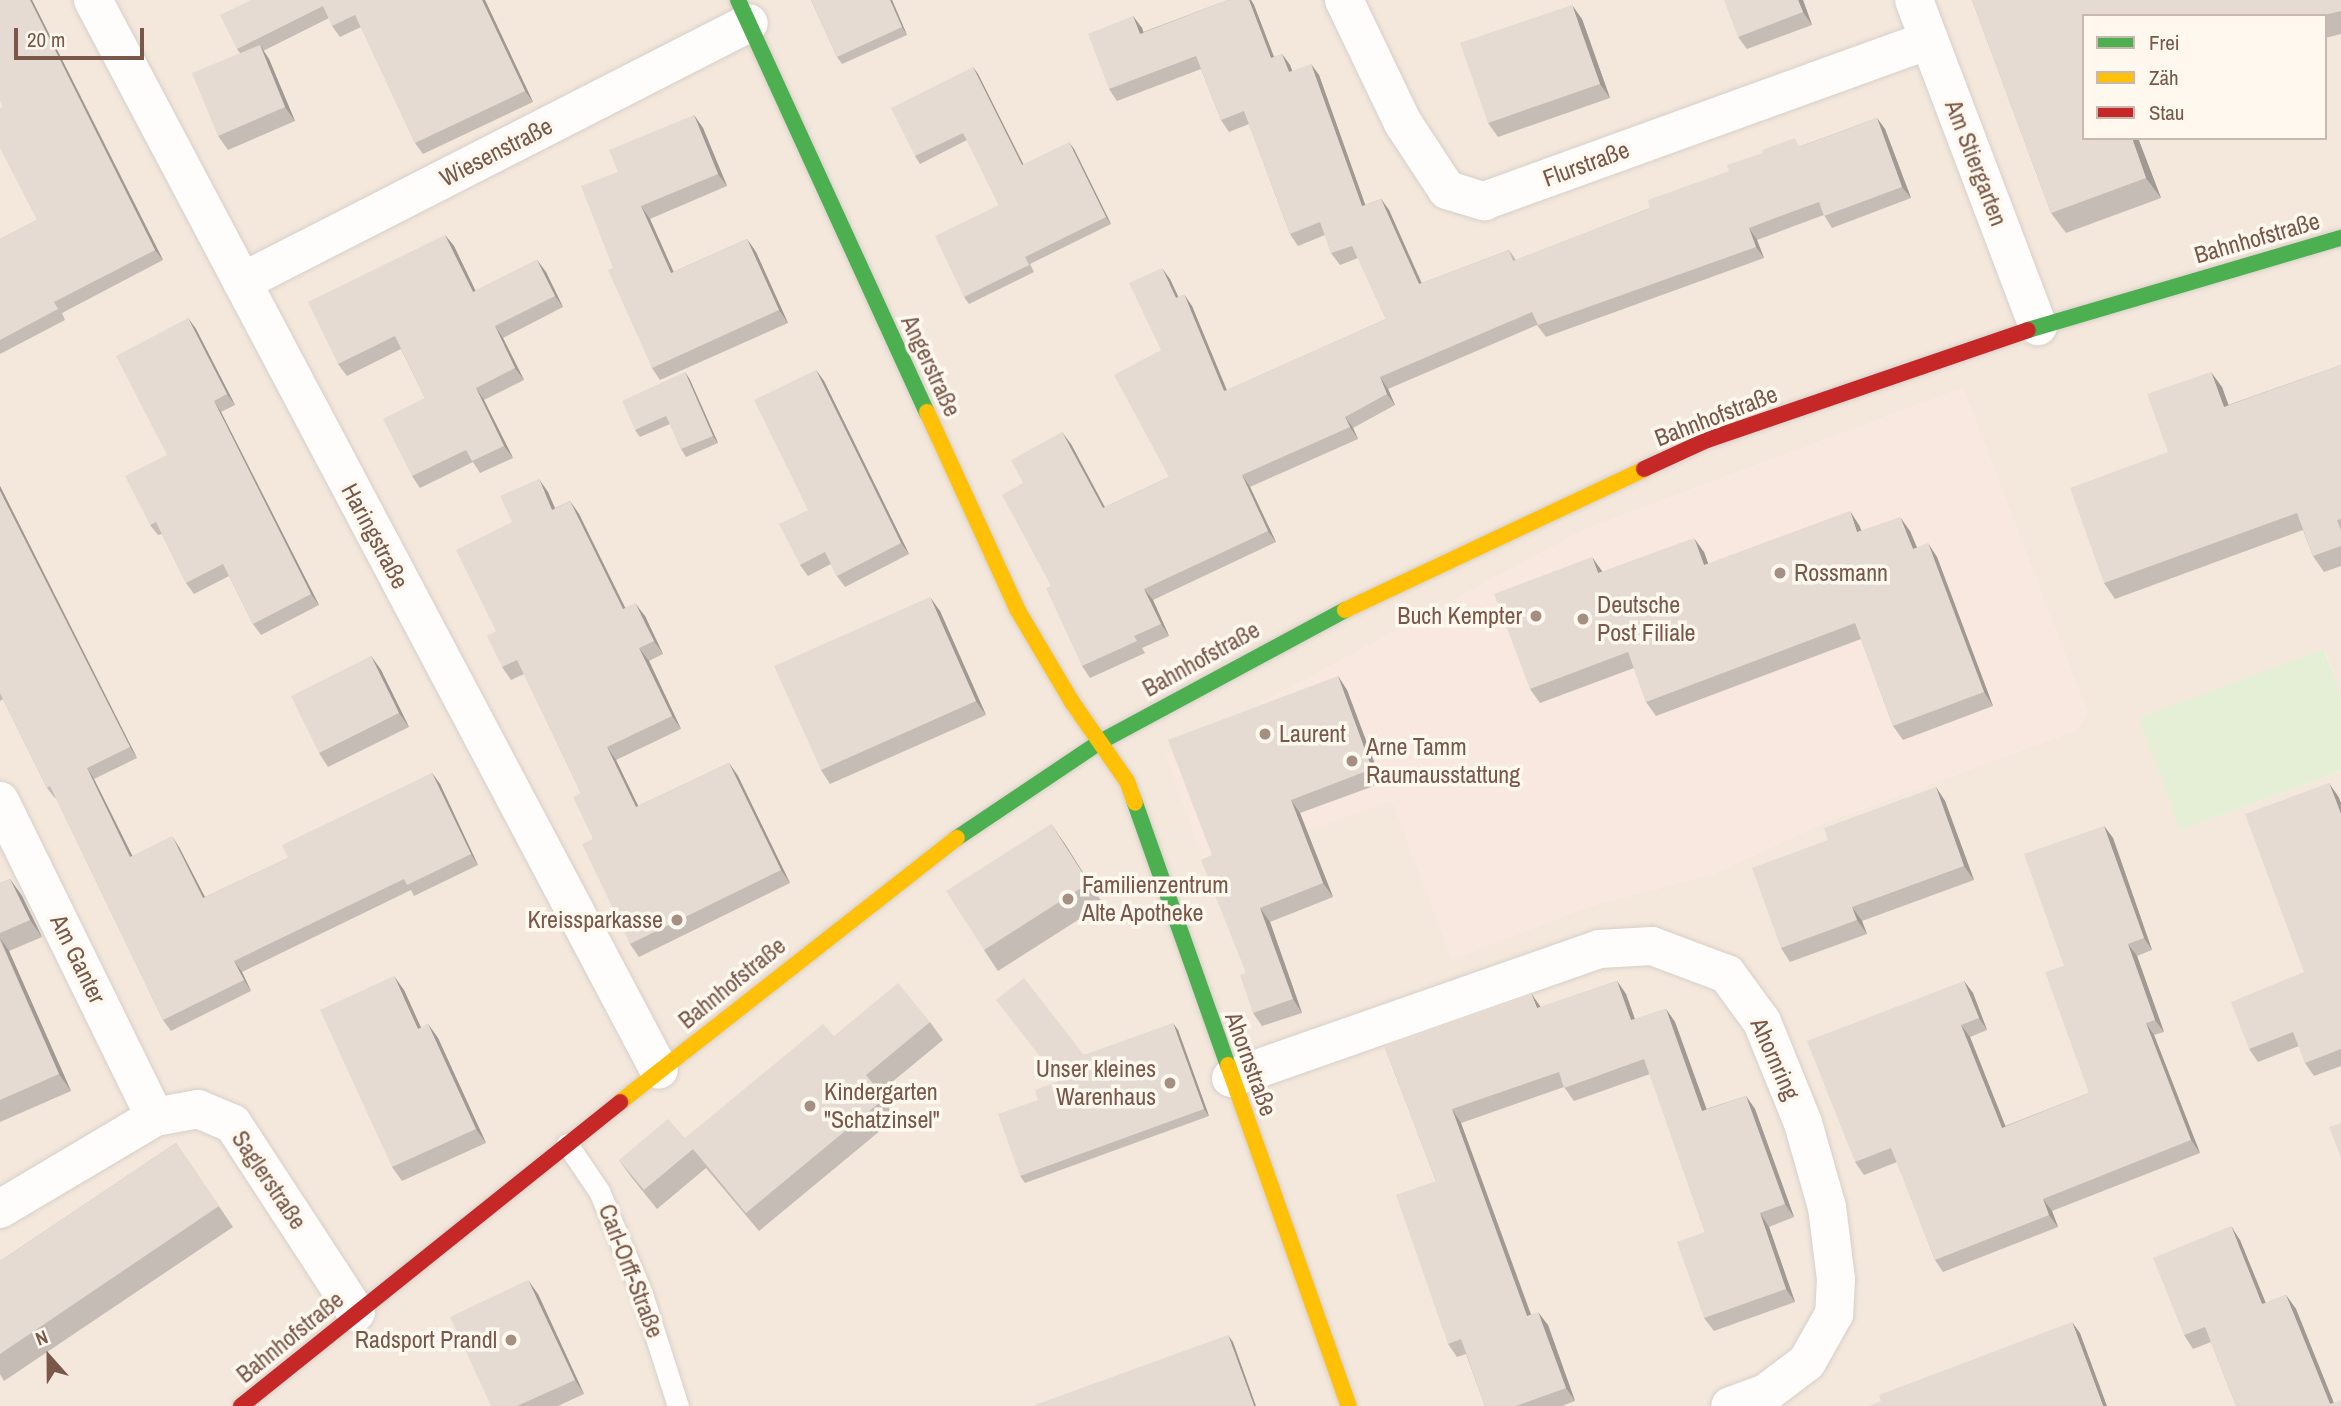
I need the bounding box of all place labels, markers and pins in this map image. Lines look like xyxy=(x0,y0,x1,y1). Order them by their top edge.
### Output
place label: Rossmann xyxy=(1794,559,1888,587)
marker: Rossmann xyxy=(1772,565,1788,581)
place label: Deutsche Post Filiale xyxy=(1597,591,1695,647)
place label: Buch Kempter xyxy=(1397,602,1522,630)
marker: Buch Kempter xyxy=(1528,608,1544,624)
marker: Deutsche Post Filiale xyxy=(1575,611,1591,627)
place label: Laurent xyxy=(1279,720,1346,748)
marker: Laurent xyxy=(1257,726,1273,742)
place label: Arne Tamm Raumausstattung xyxy=(1366,733,1520,789)
marker: Arne Tamm Raumausstattung xyxy=(1344,753,1360,769)
place label: Familienzentrum Alte Apotheke xyxy=(1082,871,1229,927)
marker: Familienzentrum Alte Apotheke xyxy=(1060,891,1076,907)
place label: Kreissparkasse xyxy=(527,906,663,934)
marker: Kreissparkasse xyxy=(669,912,685,928)
place label: Unser kleines Warenhaus xyxy=(1036,1055,1156,1111)
marker: Unser kleines Warenhaus xyxy=(1162,1075,1178,1091)
place label: Kindergarten "Schatzinsel" xyxy=(824,1078,940,1134)
marker: Kindergarten "Schatzinsel" xyxy=(802,1098,818,1114)
place label: Radsport Prandl xyxy=(355,1326,497,1354)
marker: Radsport Prandl xyxy=(503,1332,519,1348)

